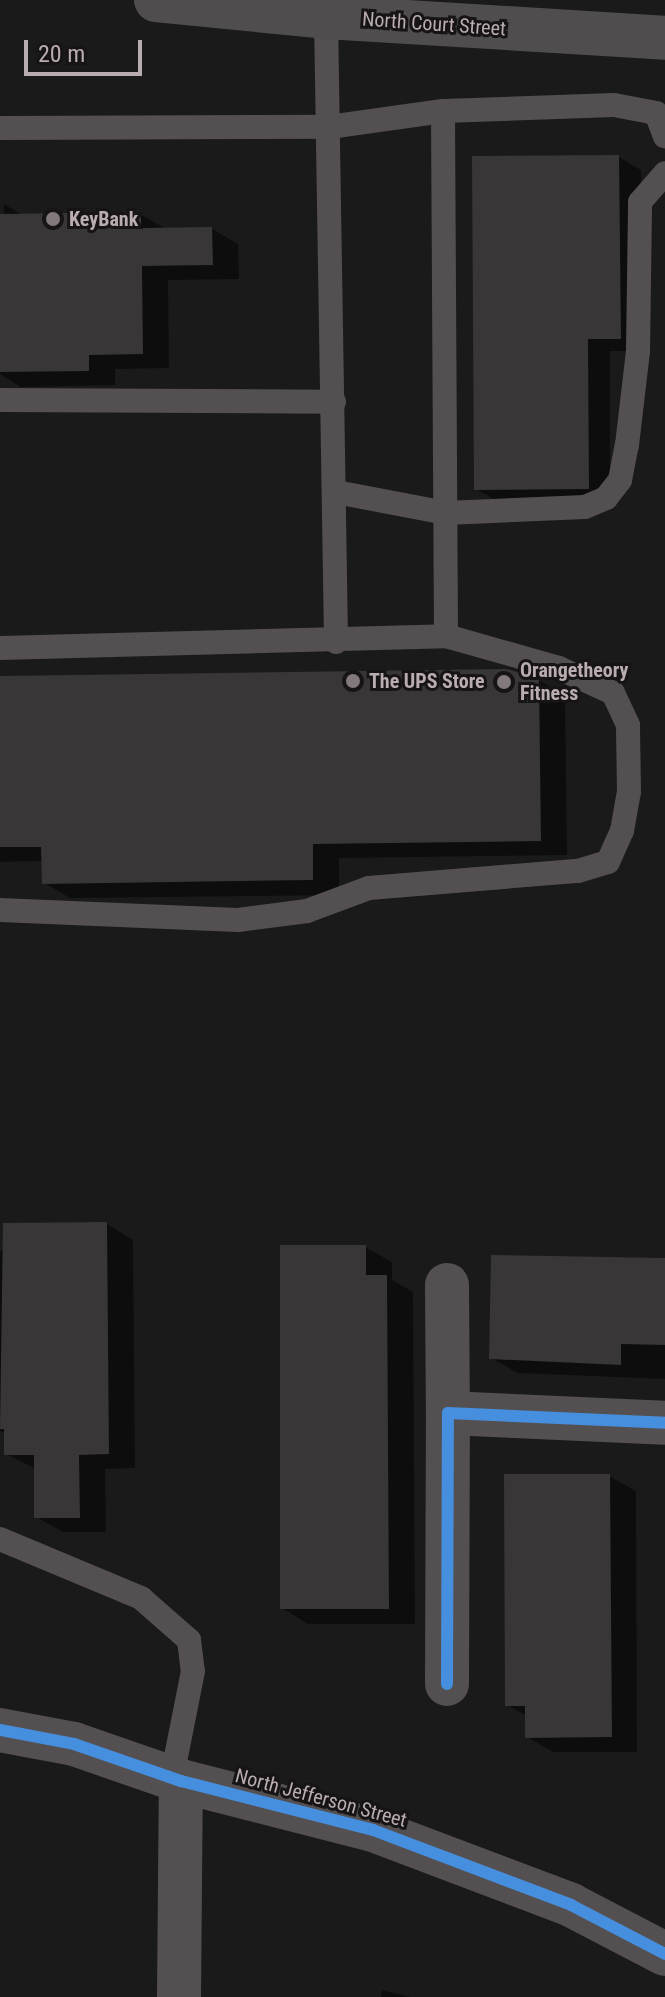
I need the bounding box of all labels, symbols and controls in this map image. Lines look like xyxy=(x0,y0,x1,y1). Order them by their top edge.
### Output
street label: North Court Street xyxy=(361,7,507,41)
scale bar xyxy=(28,24,146,74)
text: 20 m xyxy=(38,40,85,68)
place label: KeyBank xyxy=(69,207,138,231)
marker: KeyBank xyxy=(44,210,62,228)
place label: Orangetheory Fitness xyxy=(520,658,629,705)
place label: The UPS Store xyxy=(369,669,485,693)
marker: The UPS Store xyxy=(344,672,362,690)
marker: Orangetheory Fitness xyxy=(495,673,513,691)
street label: North Jefferson Street xyxy=(233,1764,409,1832)

